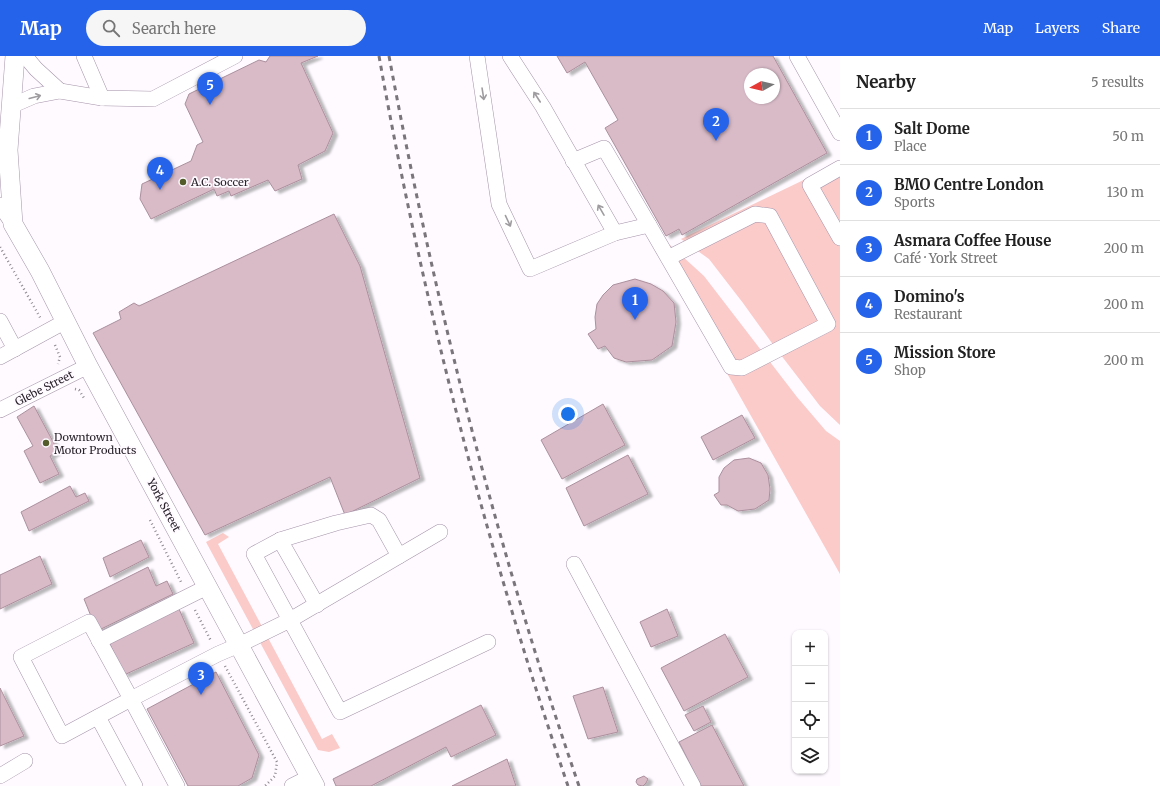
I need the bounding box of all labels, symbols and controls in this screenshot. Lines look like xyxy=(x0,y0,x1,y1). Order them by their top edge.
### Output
search box xyxy=(86,10,366,46)
text: Map xyxy=(20,16,62,40)
icon: search xyxy=(100,17,122,39)
text: Search here xyxy=(132,19,216,38)
text: Map xyxy=(983,19,1013,37)
text: Layers xyxy=(1035,19,1080,37)
text: Share xyxy=(1102,19,1140,37)
north arrow xyxy=(744,68,780,104)
text: Nearby xyxy=(856,71,916,93)
pin: 5 xyxy=(197,72,223,105)
text: 5 results xyxy=(1091,74,1144,91)
one-way arrow xyxy=(480,88,488,101)
one-way arrow xyxy=(532,91,540,103)
one-way arrow xyxy=(28,93,41,100)
pin: 2 xyxy=(703,108,729,141)
text: Salt Dome xyxy=(894,119,970,138)
text: 1 xyxy=(866,128,872,145)
text: 50 m xyxy=(1112,128,1144,145)
text: Place xyxy=(894,138,927,155)
pin: 4 xyxy=(147,157,173,190)
place label: A.C. Soccer xyxy=(190,175,249,189)
text: BMO Centre London xyxy=(894,175,1044,194)
marker: A.C. Soccer xyxy=(178,177,188,187)
text: 2 xyxy=(865,184,873,201)
text: 130 m xyxy=(1107,184,1144,201)
text: Sports xyxy=(894,194,935,211)
one-way arrow xyxy=(597,204,605,216)
one-way arrow xyxy=(505,215,512,227)
text: Asmara Coffee House xyxy=(894,231,1051,250)
text: 3 xyxy=(865,240,873,257)
text: 200 m xyxy=(1104,240,1144,257)
text: Café · York Street xyxy=(894,250,998,267)
pin: 1 xyxy=(622,287,648,320)
text: Domino's xyxy=(894,287,965,306)
text: 4 xyxy=(865,296,873,313)
text: 200 m xyxy=(1104,296,1144,313)
text: Restaurant xyxy=(894,306,962,323)
text: Mission Store xyxy=(894,343,996,362)
text: 5 xyxy=(865,352,873,369)
text: 200 m xyxy=(1104,352,1144,369)
text: Shop xyxy=(894,362,926,379)
street label: Glebe Street xyxy=(12,367,76,409)
your location xyxy=(558,404,578,424)
place label: Downtown Motor Products xyxy=(54,430,136,457)
marker: Downtown Motor Products xyxy=(41,438,51,448)
street label: York Street xyxy=(144,475,184,535)
map controls xyxy=(792,630,828,774)
button: + xyxy=(792,630,828,666)
pin: 3 xyxy=(188,662,214,695)
button: − xyxy=(792,666,828,702)
button: locate xyxy=(792,702,828,738)
button: layers xyxy=(792,738,828,774)

